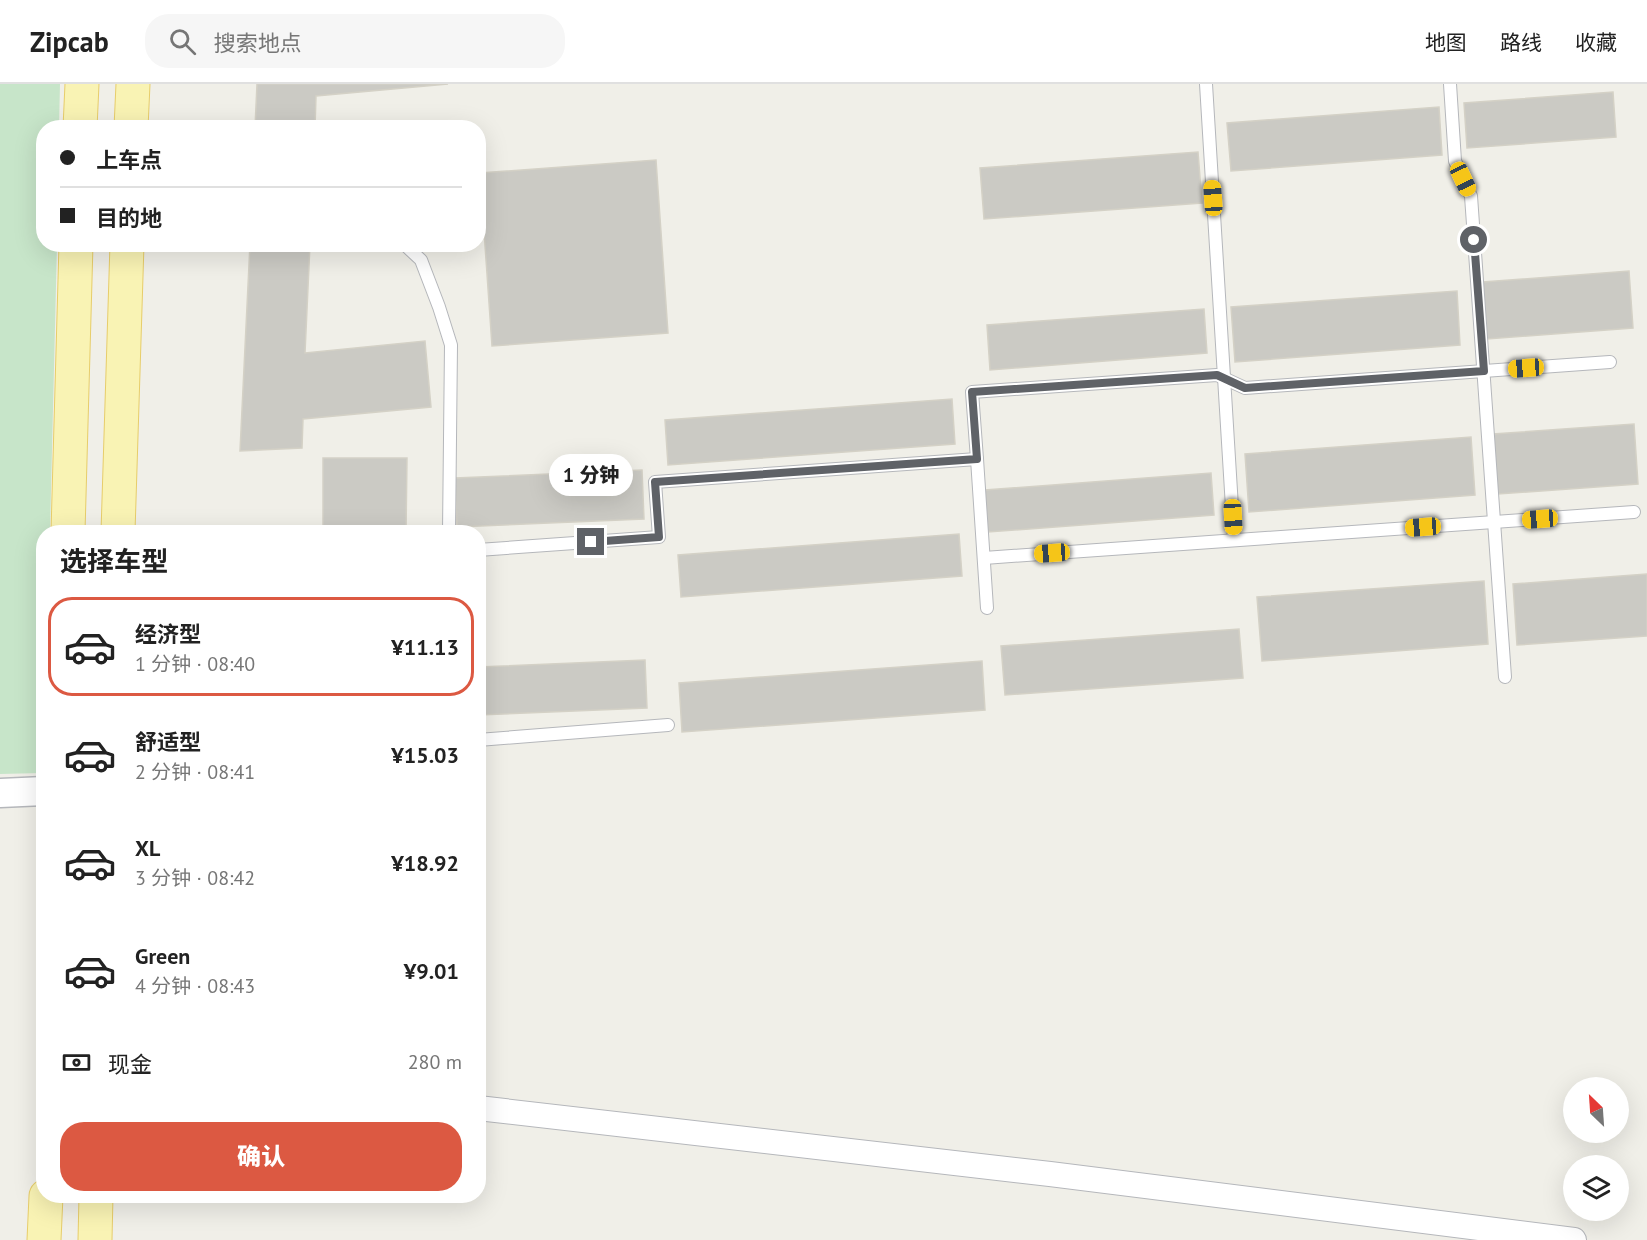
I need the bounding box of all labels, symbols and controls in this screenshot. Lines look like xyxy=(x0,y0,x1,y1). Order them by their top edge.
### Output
search box xyxy=(145,14,565,68)
text: Zipcab xyxy=(30,23,109,60)
icon: search xyxy=(166,25,199,58)
text: 搜索地点 xyxy=(214,29,302,57)
text: 地图 xyxy=(1425,29,1467,56)
text: 路线 xyxy=(1500,29,1542,56)
text: 收藏 xyxy=(1575,29,1617,56)
text: 上车点 xyxy=(96,146,162,174)
car xyxy=(1447,159,1479,199)
car xyxy=(1203,179,1223,217)
text: 目的地 xyxy=(96,204,162,232)
route start xyxy=(1460,226,1487,253)
car xyxy=(1507,358,1545,378)
callout: 1 分钟 xyxy=(549,455,633,497)
text: 1 分钟 xyxy=(563,462,619,488)
car xyxy=(1223,499,1243,535)
car xyxy=(1521,509,1559,529)
car xyxy=(1404,517,1442,537)
route end xyxy=(577,528,604,555)
car xyxy=(1033,543,1071,563)
text: 选择车型 xyxy=(60,544,168,578)
icon: car xyxy=(63,620,117,674)
text: 经济型 xyxy=(135,620,201,648)
text: ¥11.13 xyxy=(391,633,459,661)
text: 1 分钟 · 08:40 xyxy=(135,651,255,677)
icon: car xyxy=(63,728,117,782)
text: 舒适型 xyxy=(135,728,201,756)
text: ¥15.03 xyxy=(391,741,459,769)
text: 2 分钟 · 08:41 xyxy=(135,759,255,785)
text: XL xyxy=(135,834,160,862)
icon: car xyxy=(63,836,117,890)
text: ¥18.92 xyxy=(391,849,459,877)
text: 3 分钟 · 08:42 xyxy=(135,865,255,891)
text: Green xyxy=(135,942,190,970)
icon: car xyxy=(63,944,117,998)
text: ¥9.01 xyxy=(404,957,459,985)
text: 4 分钟 · 08:43 xyxy=(135,973,255,999)
icon: cash xyxy=(60,1046,93,1079)
text: 280 m xyxy=(408,1049,462,1075)
text: 现金 xyxy=(108,1050,152,1078)
north arrow xyxy=(1563,1077,1629,1143)
map controls xyxy=(1563,1077,1629,1221)
button: 确认 xyxy=(60,1122,462,1191)
button: layers xyxy=(1563,1155,1629,1221)

